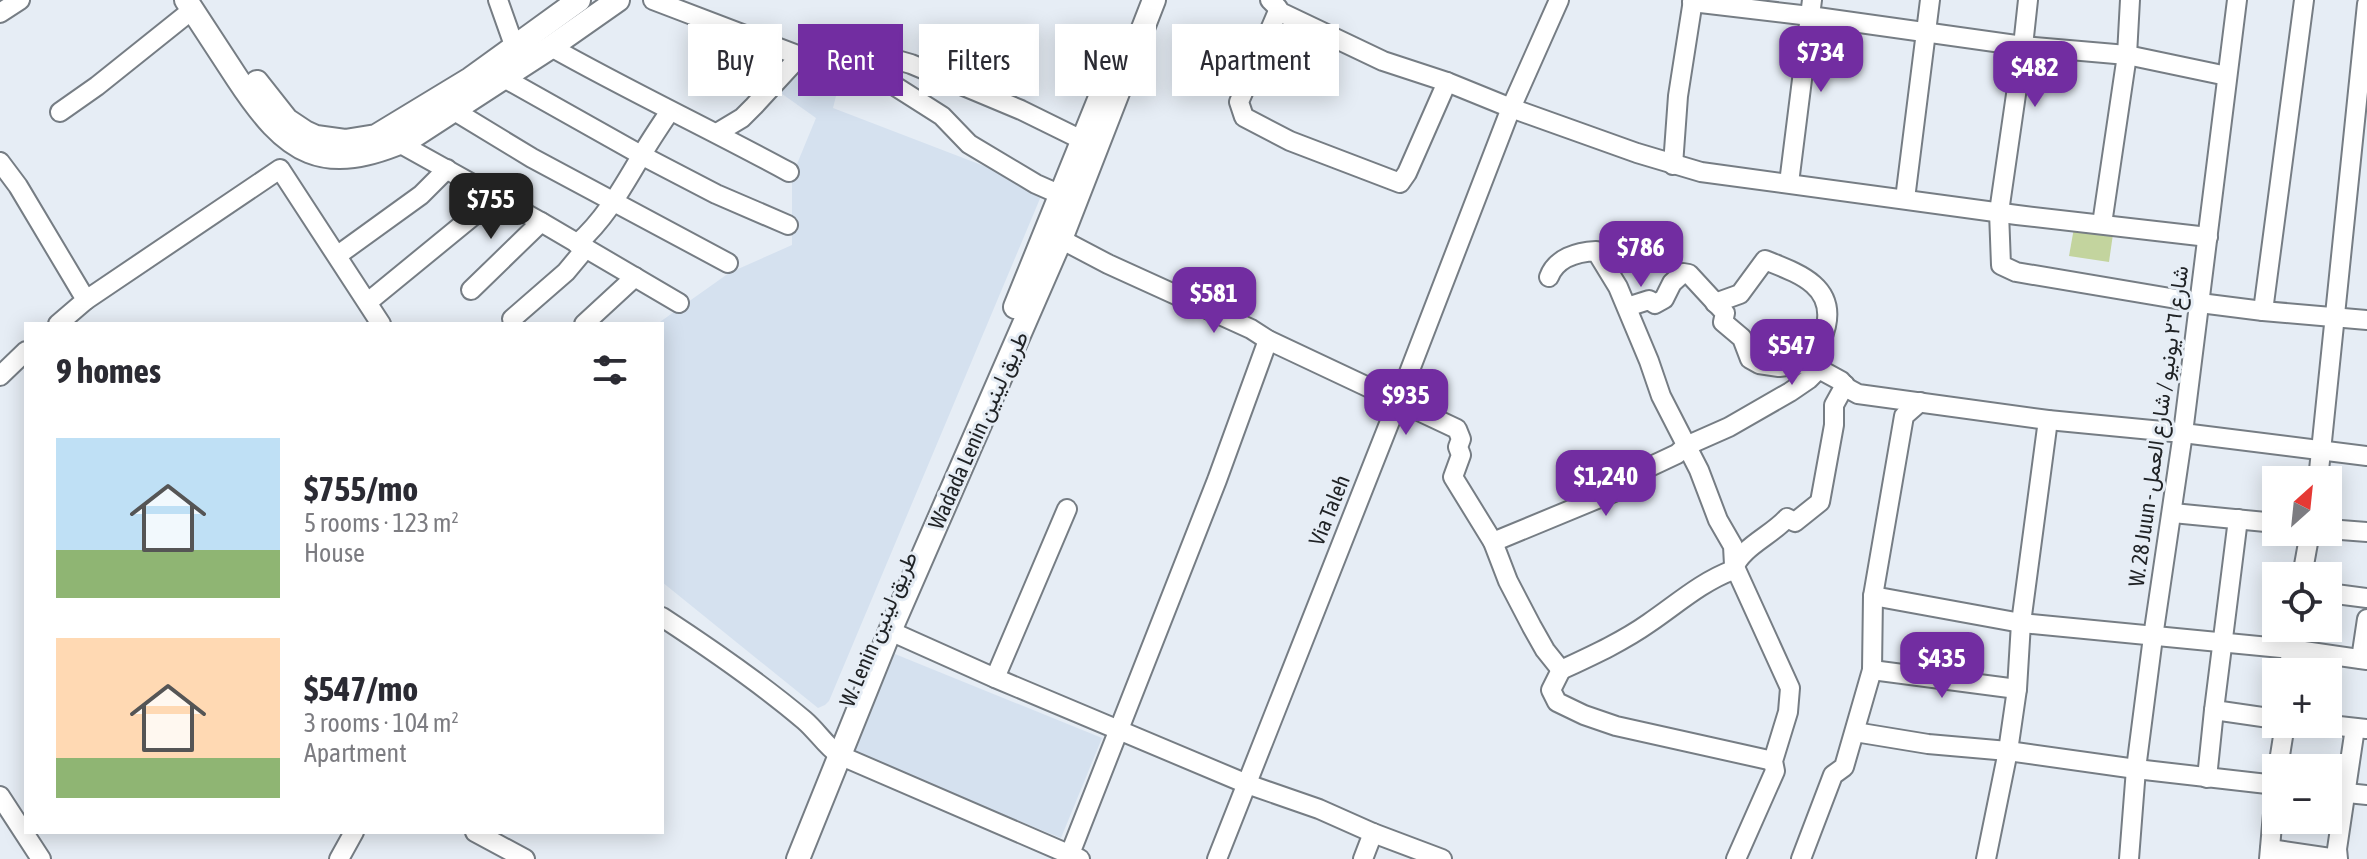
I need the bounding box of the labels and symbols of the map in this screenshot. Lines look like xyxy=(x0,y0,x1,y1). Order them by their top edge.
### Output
pin: $734 xyxy=(1774,26,1868,94)
pin: $482 xyxy=(1988,41,2082,109)
pin: $755 xyxy=(444,173,538,241)
pin: $786 xyxy=(1594,221,1688,289)
street label: W. 28 Juun - شارع ٢٦ يونيو / شارع العمل xyxy=(2123,264,2195,588)
pin: $581 xyxy=(1167,267,1261,335)
pin: $547 xyxy=(1745,319,1839,387)
street label: Wadada Lenin طريق لينين xyxy=(923,327,1034,533)
pin: $935 xyxy=(1359,369,1453,437)
pin: $1,240 xyxy=(1541,450,1671,518)
north arrow xyxy=(2262,466,2342,546)
street label: Via Taleh xyxy=(1303,471,1355,549)
street label: W. Lenin طريق لينين xyxy=(834,548,923,711)
pin: $435 xyxy=(1895,632,1989,700)

